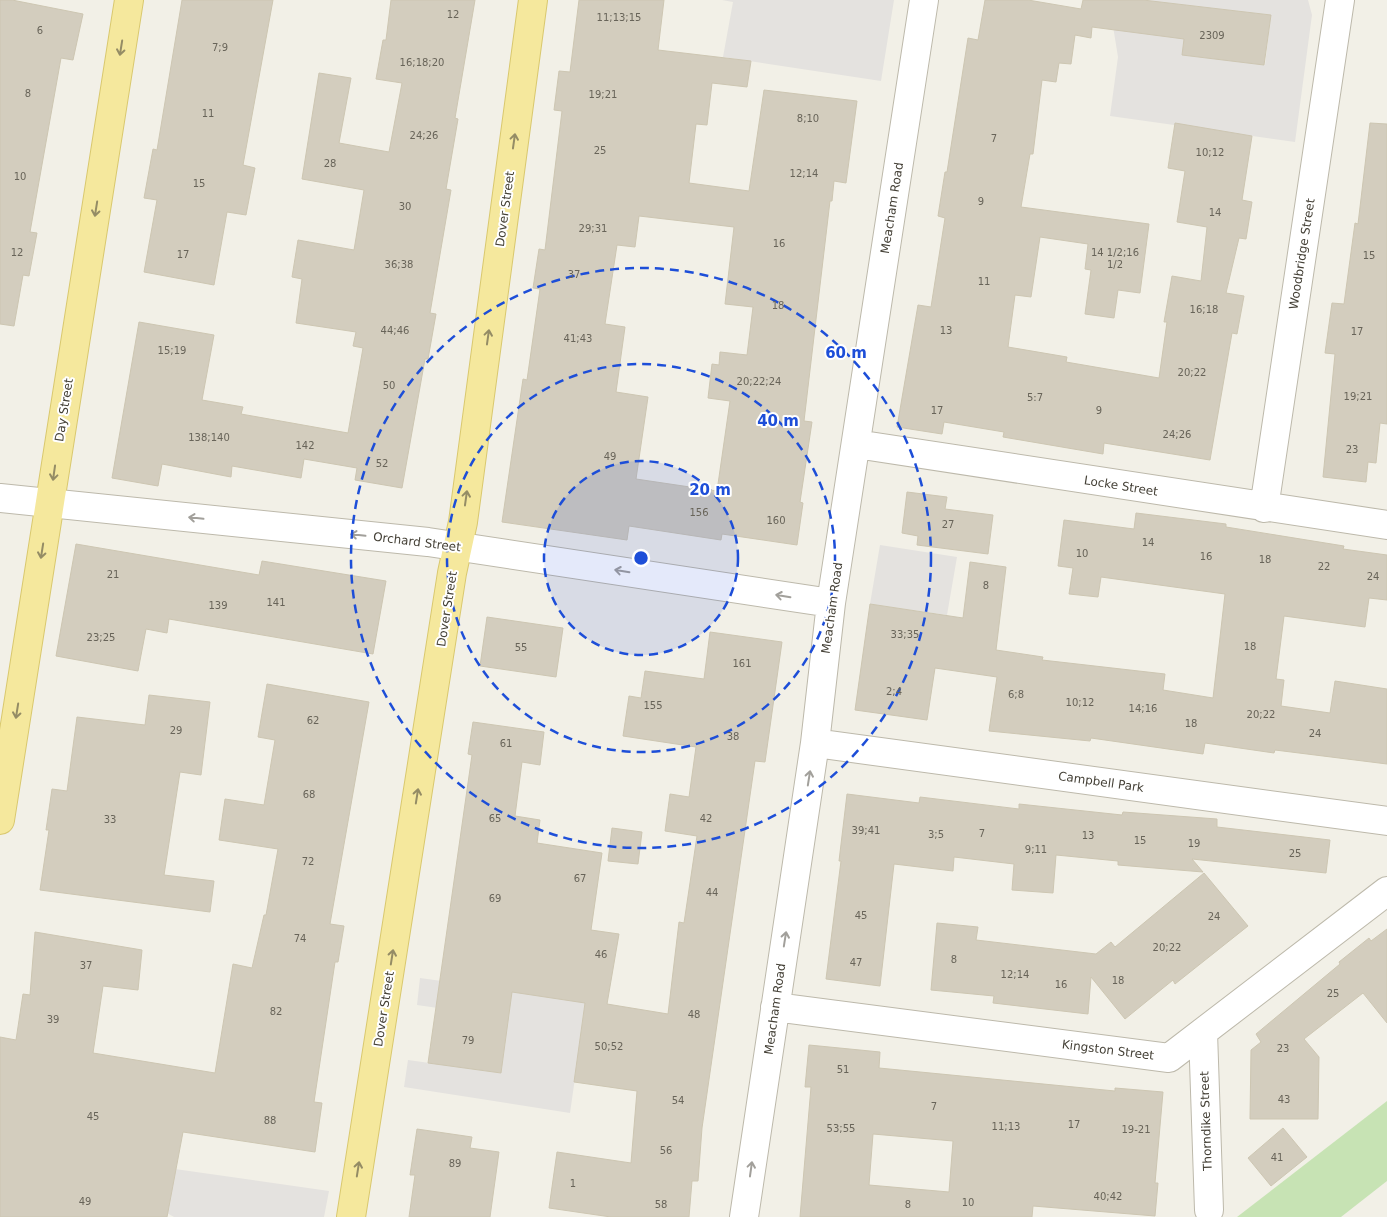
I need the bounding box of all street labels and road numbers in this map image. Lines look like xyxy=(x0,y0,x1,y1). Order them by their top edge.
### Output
street label: Meacham Road xyxy=(878,161,906,255)
street label: Dover Street xyxy=(493,170,517,248)
street label: Woodbridge Street xyxy=(1286,197,1318,311)
street label: Day Street xyxy=(52,377,76,443)
street label: Locke Street xyxy=(1083,473,1159,499)
street label: Orchard Street xyxy=(372,530,462,554)
street label: Meacham Road xyxy=(819,561,845,655)
street label: Dover Street xyxy=(434,570,460,648)
street label: Campbell Park xyxy=(1057,769,1145,795)
street label: Meacham Road xyxy=(762,962,788,1056)
street label: Dover Street xyxy=(371,970,397,1048)
street label: Kingston Street xyxy=(1061,1037,1155,1063)
street label: Thorndike Street xyxy=(1197,1071,1215,1172)

